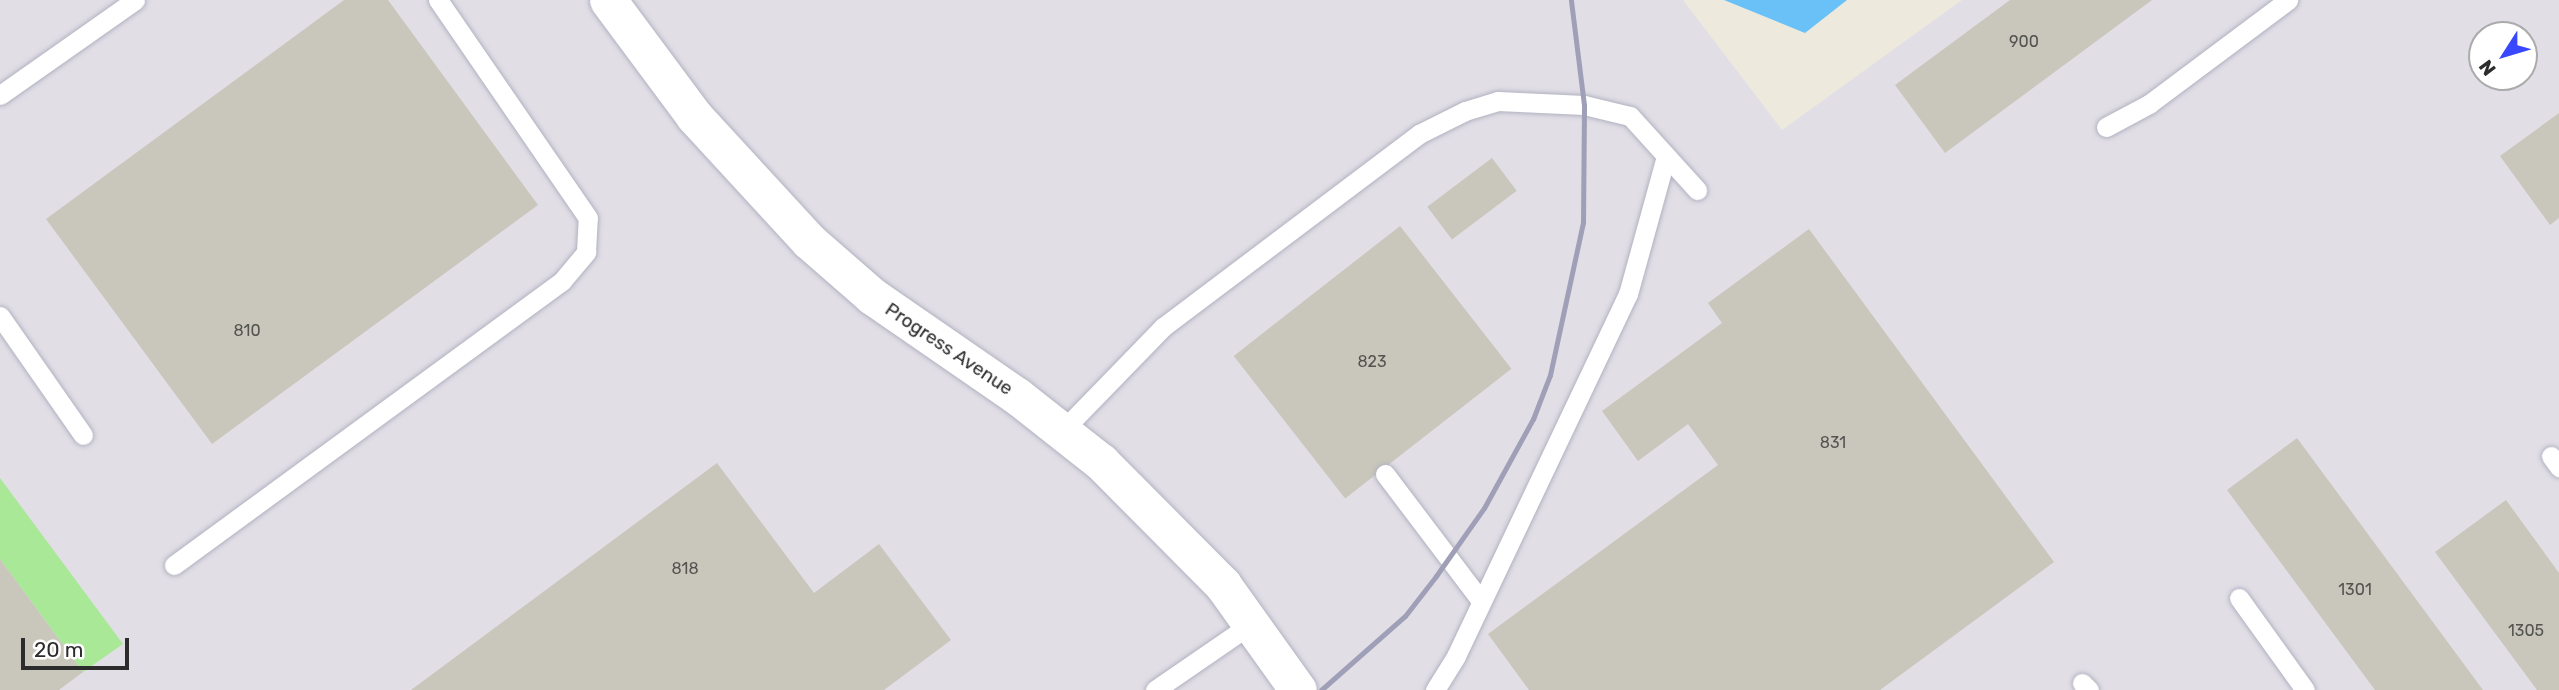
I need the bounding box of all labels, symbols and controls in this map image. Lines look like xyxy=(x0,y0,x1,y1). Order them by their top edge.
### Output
north arrow xyxy=(2468,21,2538,91)
house number: 900 xyxy=(2009,32,2039,52)
text: N xyxy=(2474,55,2501,80)
street label: Progress Avenue xyxy=(881,298,1017,400)
house number: 810 xyxy=(233,321,261,341)
house number: 823 xyxy=(1357,352,1387,372)
house number: 831 xyxy=(1820,433,1846,453)
house number: 818 xyxy=(671,559,699,579)
house number: 1301 xyxy=(2338,580,2372,600)
house number: 1305 xyxy=(2508,621,2544,641)
scale bar xyxy=(24,624,133,668)
text: 20 m xyxy=(34,637,83,662)

